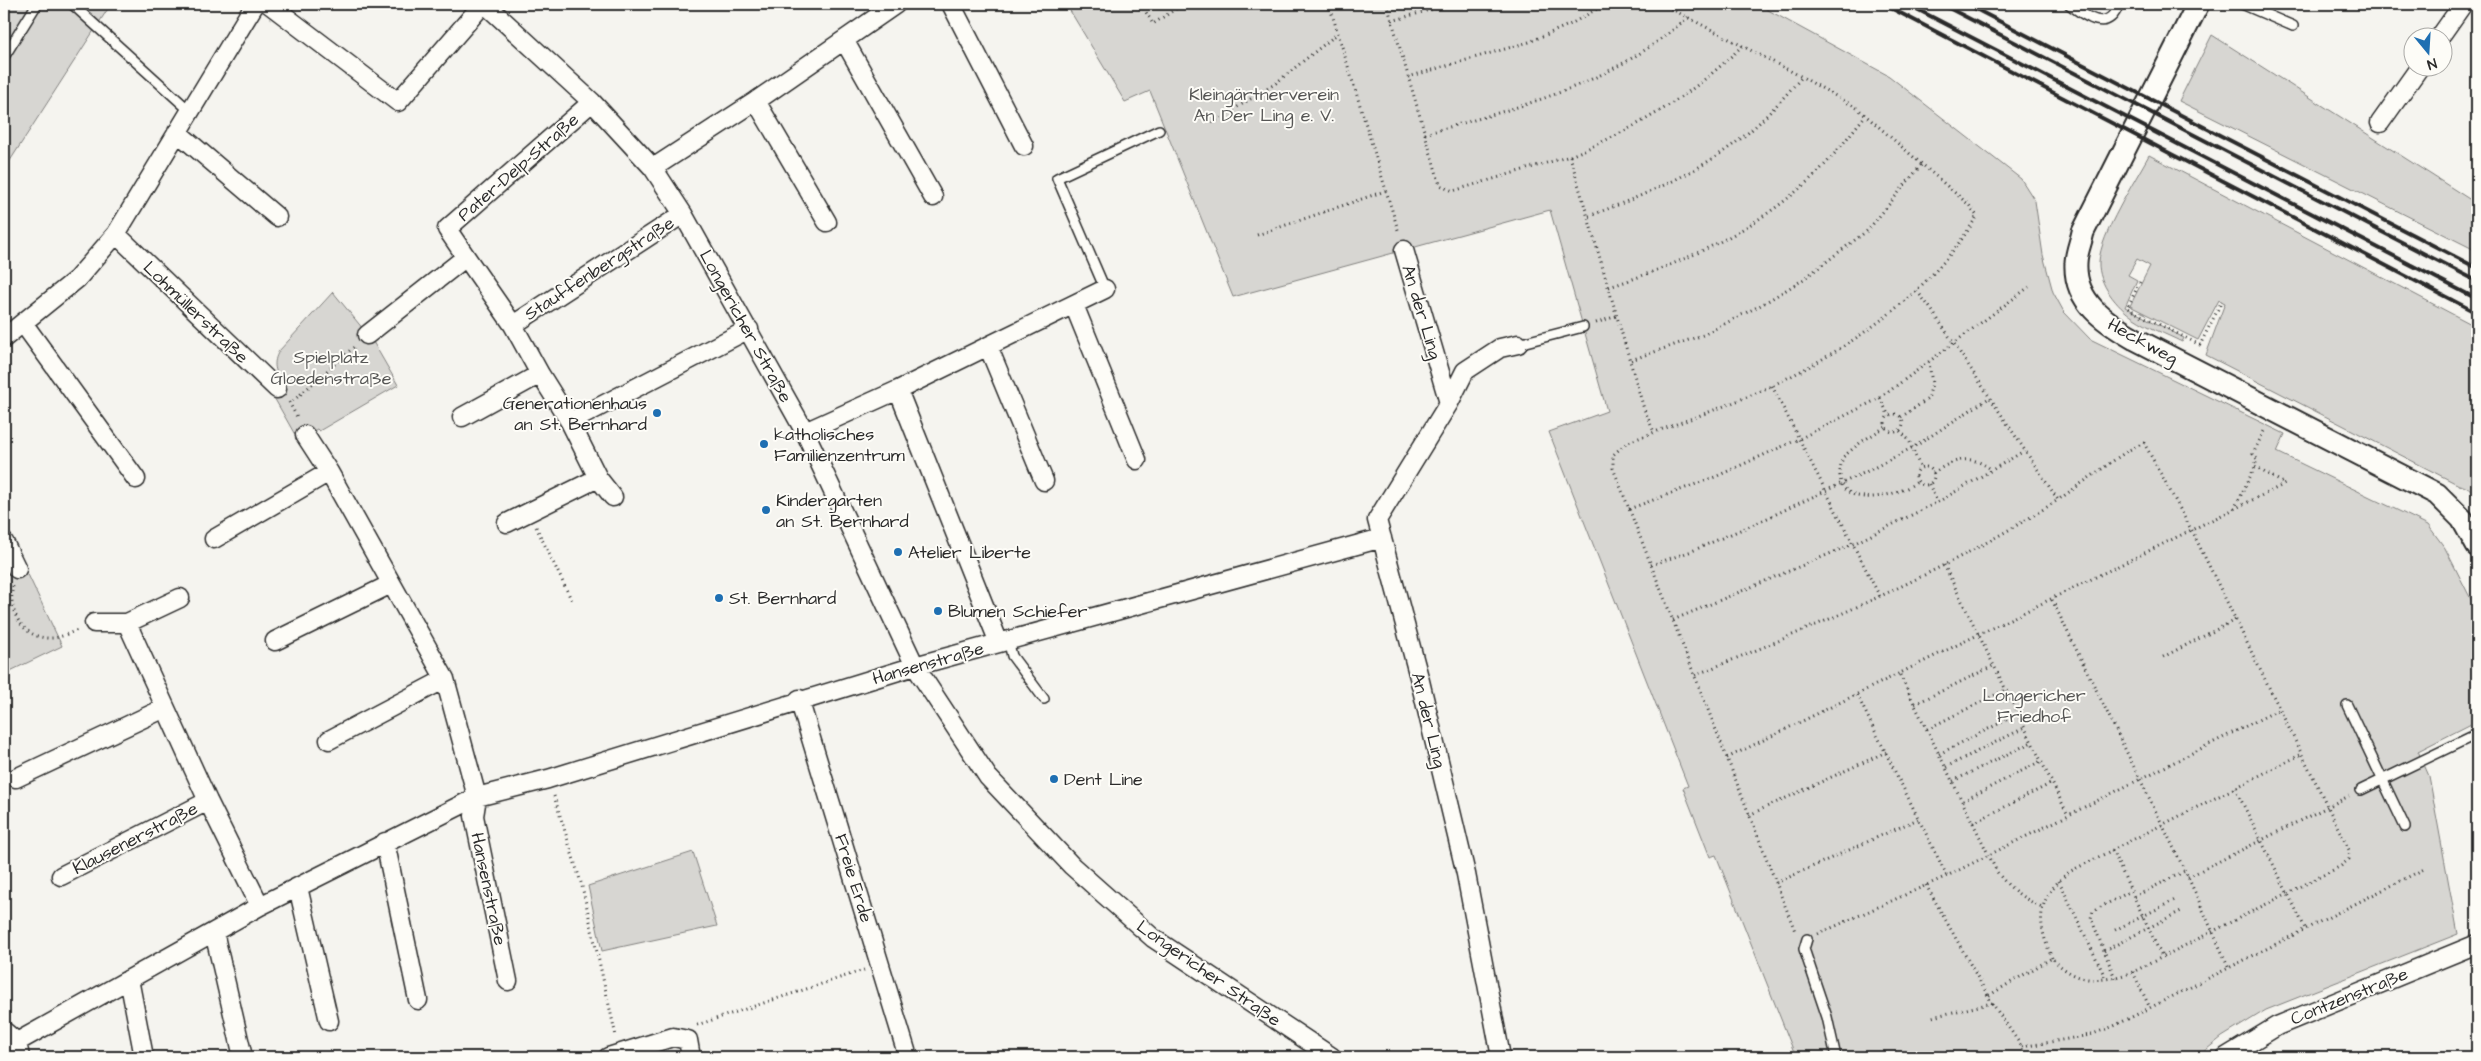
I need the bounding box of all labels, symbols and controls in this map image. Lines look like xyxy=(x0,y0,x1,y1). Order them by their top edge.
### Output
north arrow xyxy=(2404,28,2454,78)
text: N xyxy=(2424,53,2439,74)
park label: Kleingärtnerverein An Der Ling e. V. xyxy=(1189,82,1339,129)
street label: Pater-Delp-Straße xyxy=(452,107,585,227)
street label: Stauffenbergstraße xyxy=(519,210,680,327)
street label: Longericher Straße xyxy=(692,245,798,408)
street label: Lohmüllerstraße xyxy=(137,255,254,369)
street label: An der Ling xyxy=(1394,262,1448,363)
street label: Heckweg xyxy=(2103,312,2182,372)
park label: Spielplatz Gloedenstraße xyxy=(270,345,392,391)
place label: Generationenhaus an St. Bernhard xyxy=(503,391,647,437)
marker: Generationenhaus an St. Bernhard xyxy=(651,407,663,419)
place label: katholisches Familienzentrum xyxy=(774,422,905,468)
marker: katholisches Familienzentrum xyxy=(758,438,770,450)
place label: Kindergarten an St. Bernhard xyxy=(776,488,909,534)
marker: Kindergarten an St. Bernhard xyxy=(760,504,772,516)
place label: Atelier Liberte xyxy=(908,540,1031,565)
marker: Atelier Liberte xyxy=(892,546,904,558)
place label: St. Bernhard xyxy=(729,586,836,611)
marker: St. Bernhard xyxy=(713,592,725,604)
place label: Blumen Schiefer xyxy=(948,599,1087,624)
marker: Blumen Schiefer xyxy=(932,605,944,617)
street label: Hansenstraße xyxy=(870,636,987,691)
street label: An der Ling xyxy=(1404,670,1452,771)
park label: Longericher Friedhof xyxy=(1982,683,2086,729)
place label: Dent Line xyxy=(1064,767,1143,792)
marker: Dent Line xyxy=(1048,773,1060,785)
street label: Klausenerstraße xyxy=(68,796,202,881)
street label: Hansenstraße xyxy=(464,830,513,948)
street label: Freie Erde xyxy=(828,831,879,926)
street label: Longericher Straße xyxy=(1131,914,1286,1034)
street label: Contzenstraße xyxy=(2287,961,2412,1031)

